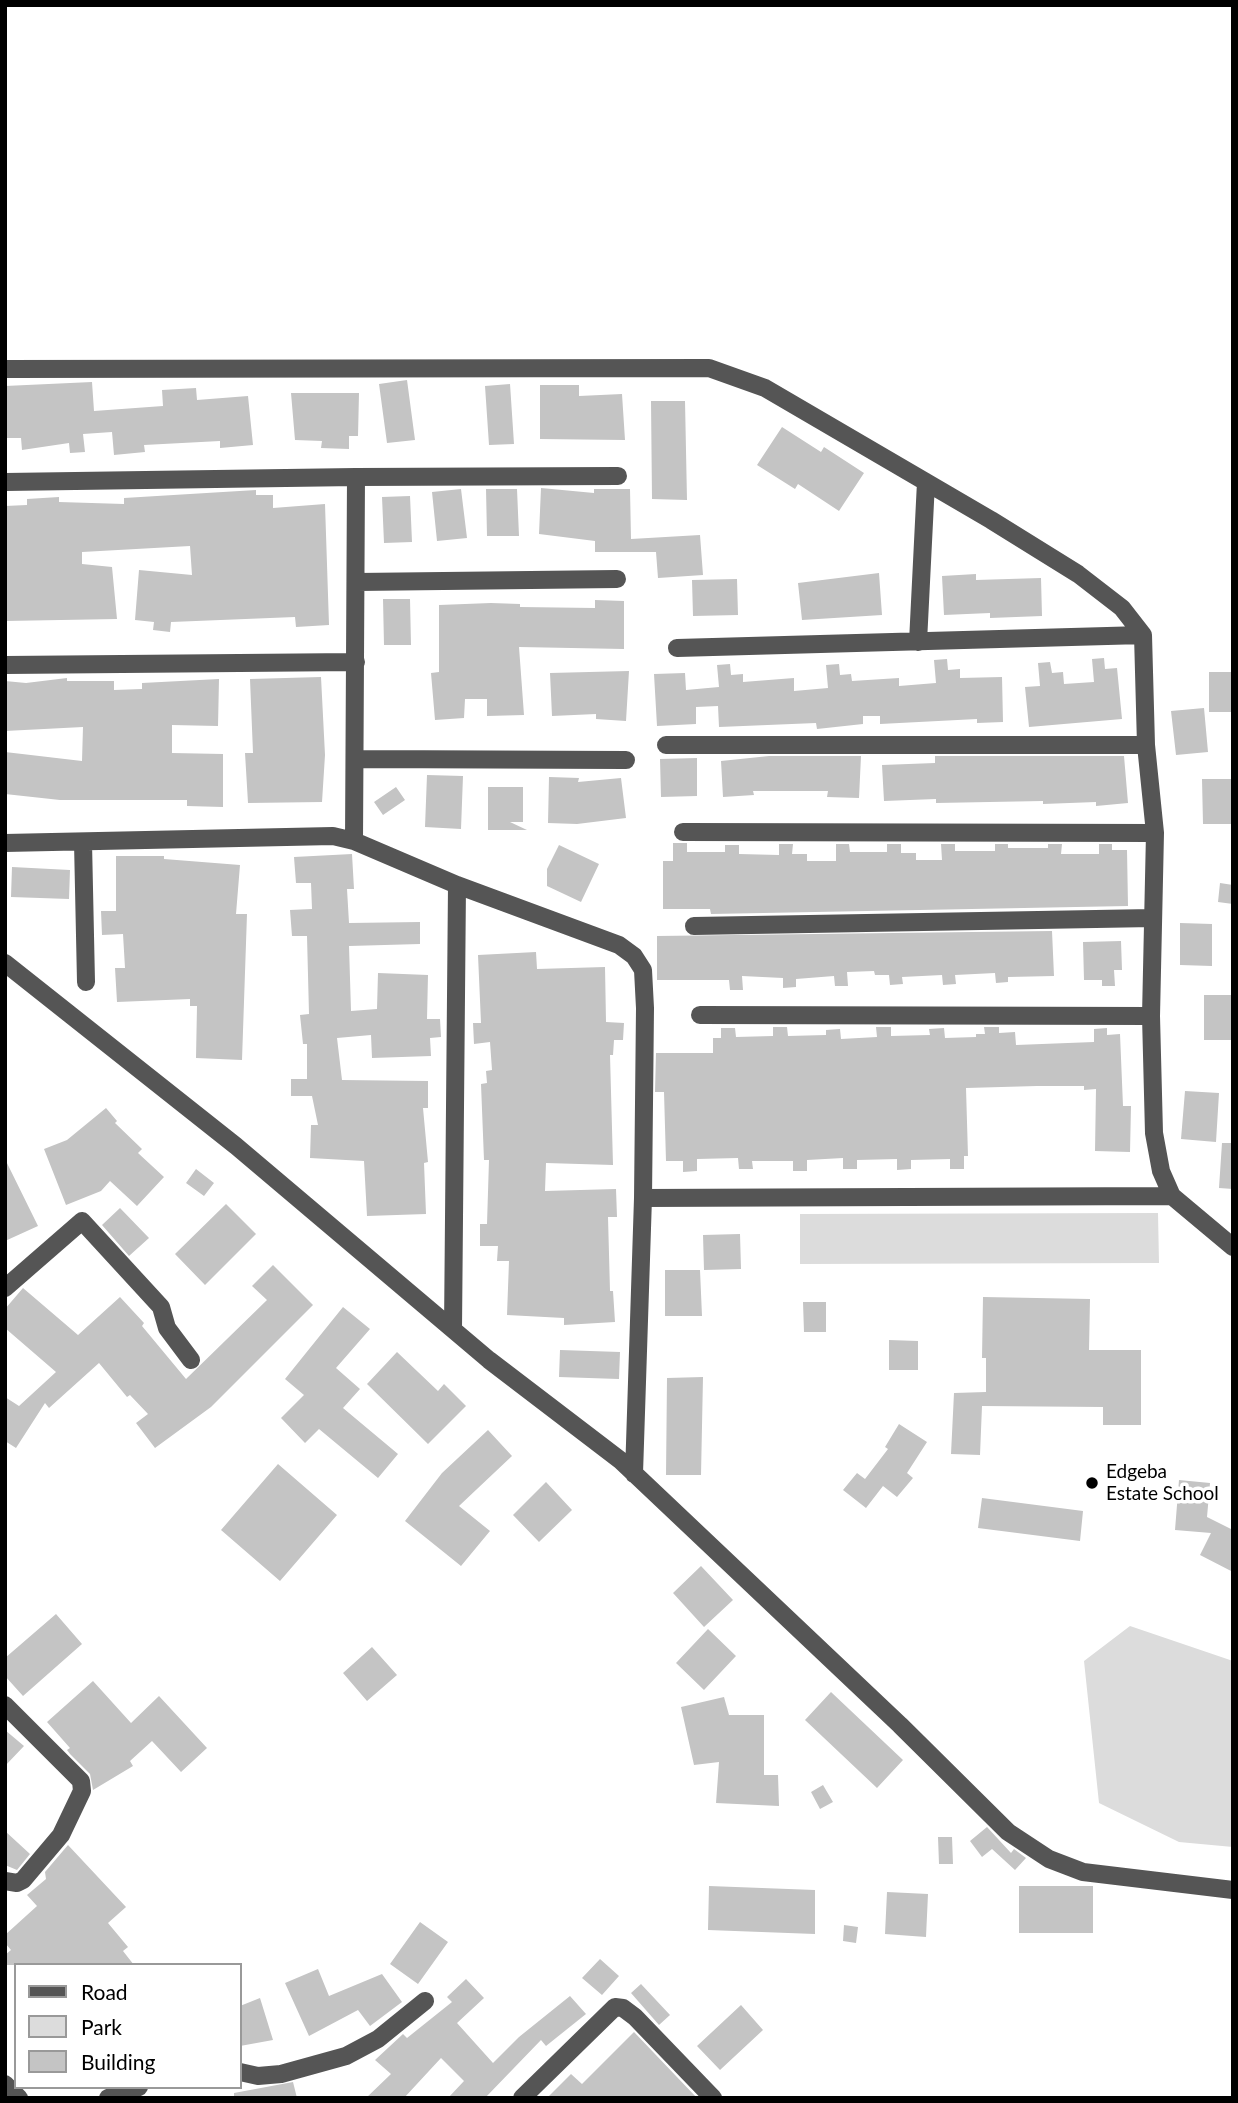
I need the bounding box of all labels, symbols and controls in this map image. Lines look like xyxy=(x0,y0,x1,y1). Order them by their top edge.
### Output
place label: Edgeba Estate School xyxy=(1106,1461,1219,1505)
marker: Edgeba Estate School xyxy=(1084,1475,1100,1491)
legend xyxy=(14,1963,242,2089)
text: Road xyxy=(81,1979,128,2004)
text: Park xyxy=(81,2014,122,2039)
text: Building xyxy=(81,2049,156,2074)

